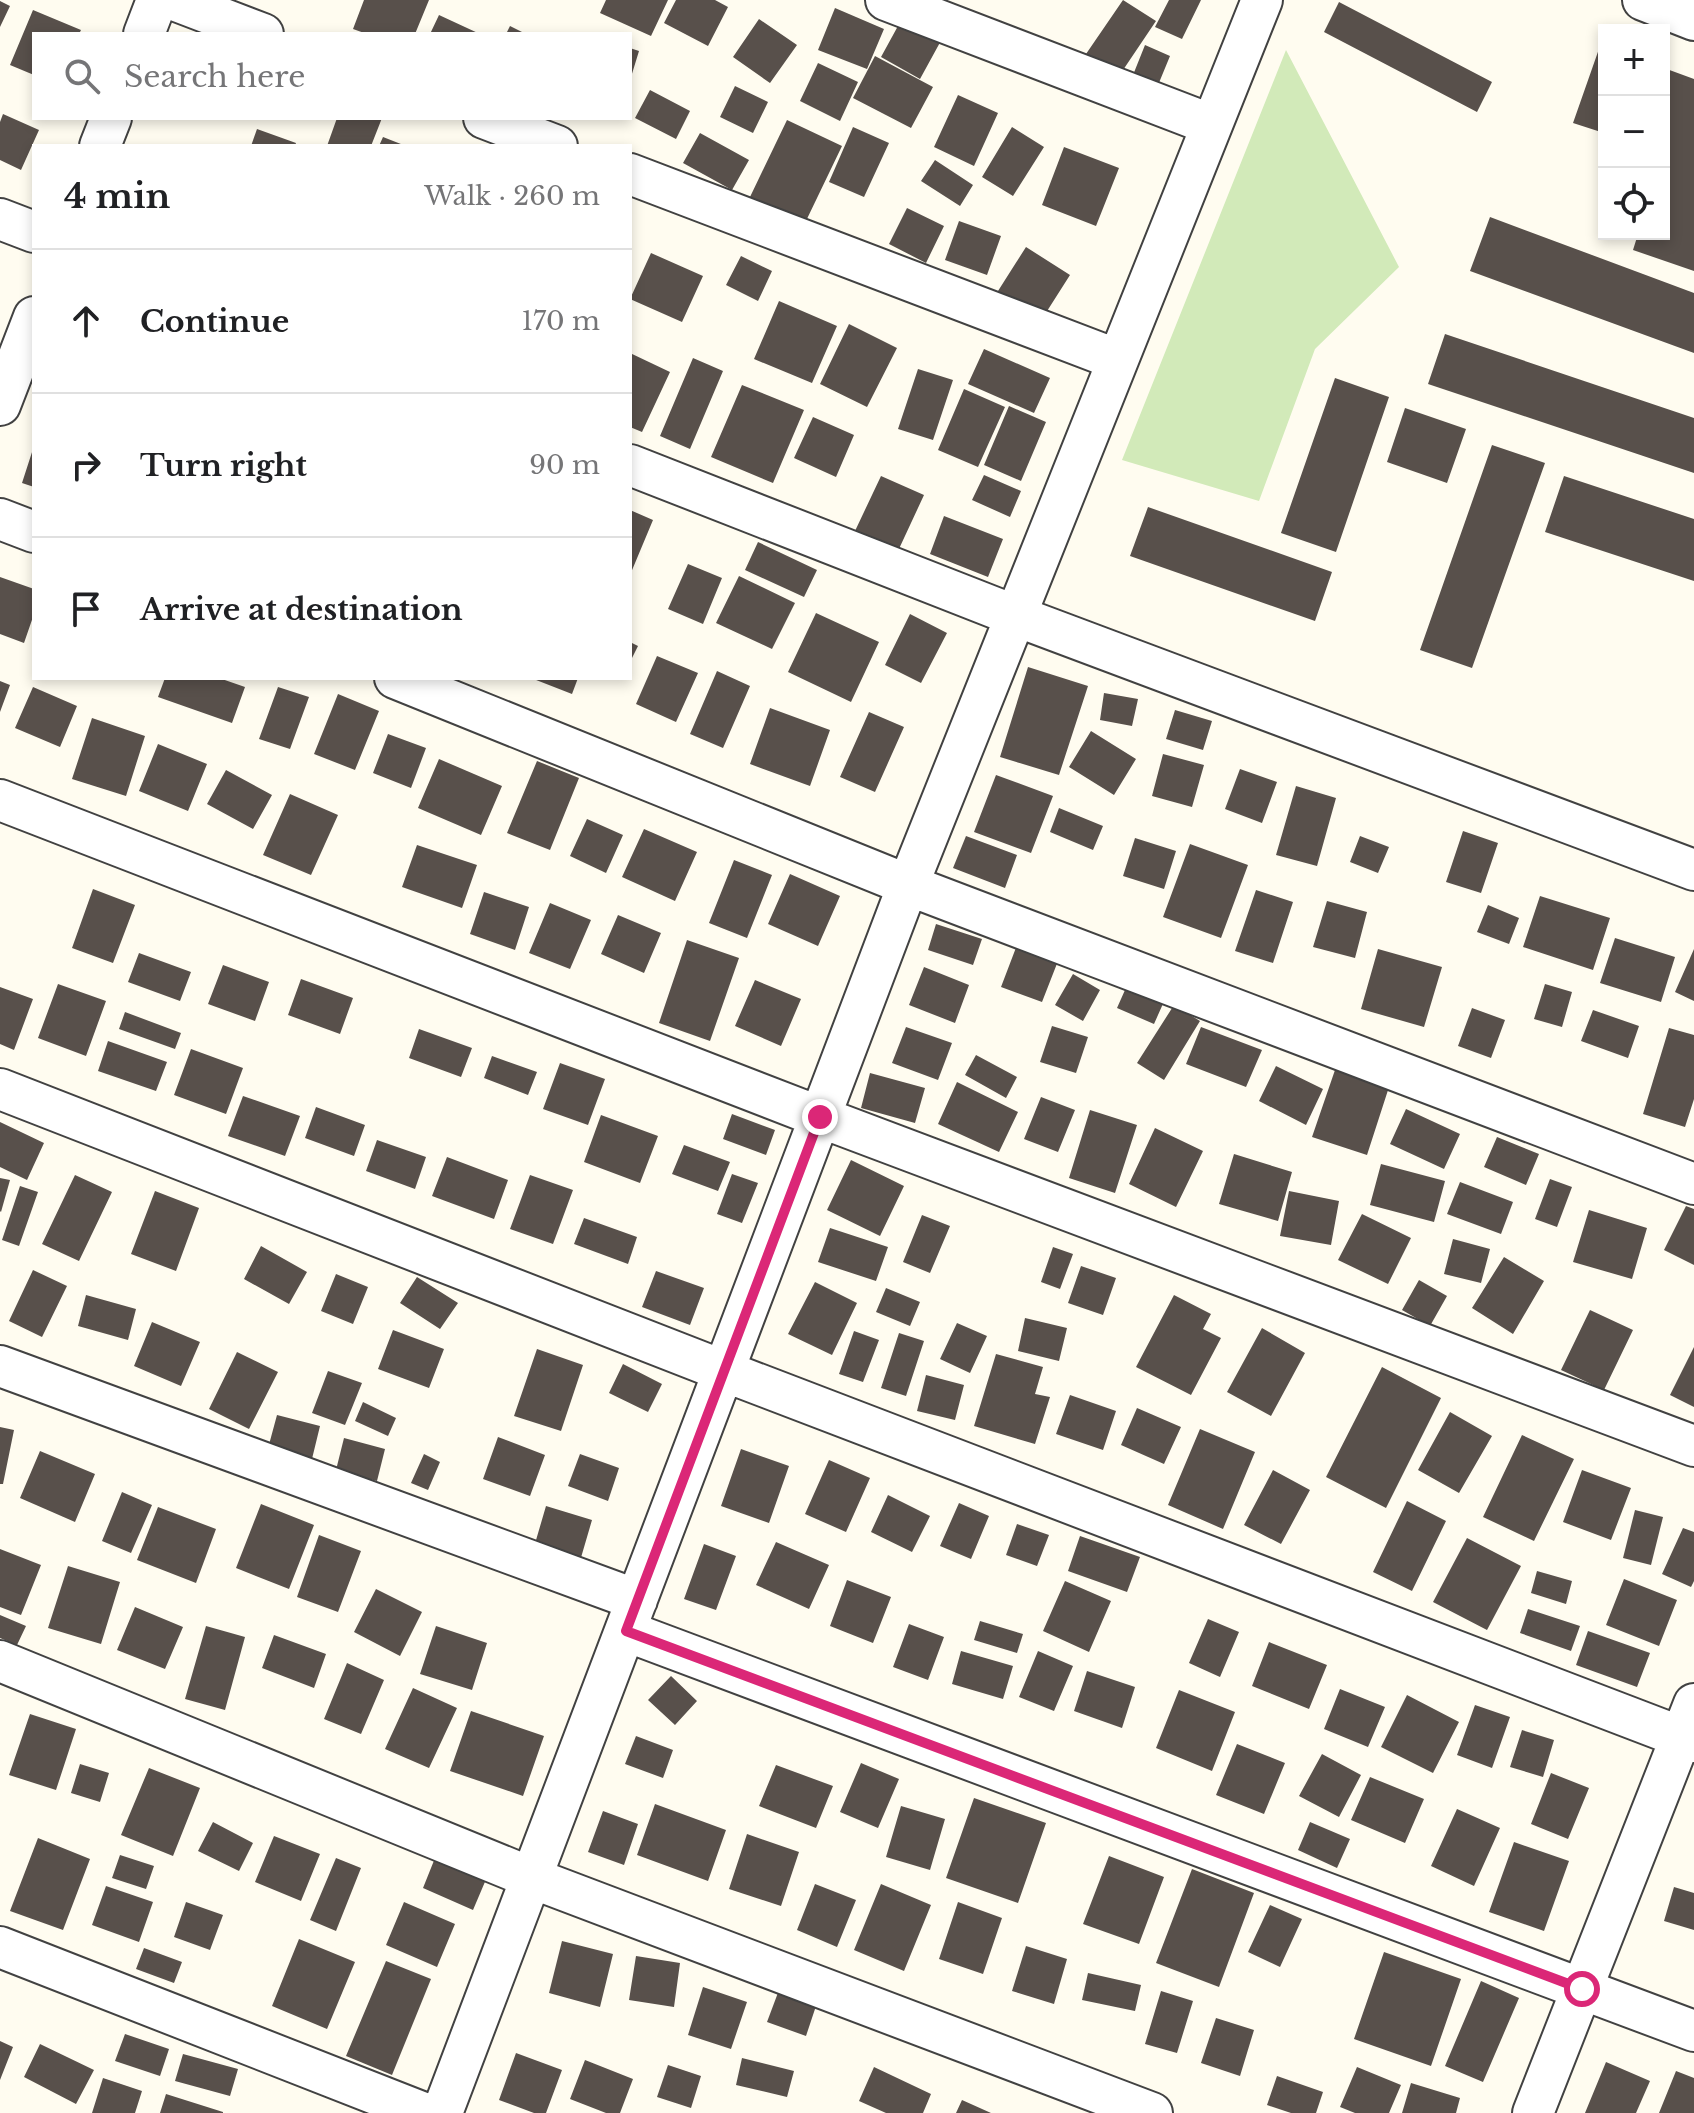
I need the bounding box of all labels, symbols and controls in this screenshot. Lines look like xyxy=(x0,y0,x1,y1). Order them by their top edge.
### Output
map controls xyxy=(1598,24,1670,240)
button: + xyxy=(1598,24,1670,96)
search box xyxy=(32,32,632,120)
icon: search xyxy=(60,54,104,98)
text: Search here xyxy=(124,58,305,95)
button: − xyxy=(1598,96,1670,168)
button: locate xyxy=(1598,168,1670,240)
text: 4 min xyxy=(64,175,170,217)
text: Walk · 260 m xyxy=(424,180,600,212)
icon: ahead xyxy=(64,299,108,343)
text: Continue xyxy=(140,303,289,340)
text: 170 m xyxy=(521,305,600,337)
icon: right xyxy=(64,443,108,487)
text: Turn right xyxy=(140,447,307,484)
text: 90 m xyxy=(529,449,600,481)
icon: arrive xyxy=(64,587,108,631)
text: Arrive at destination xyxy=(140,591,463,628)
route end xyxy=(802,1099,838,1135)
route start xyxy=(1564,1971,1600,2007)

